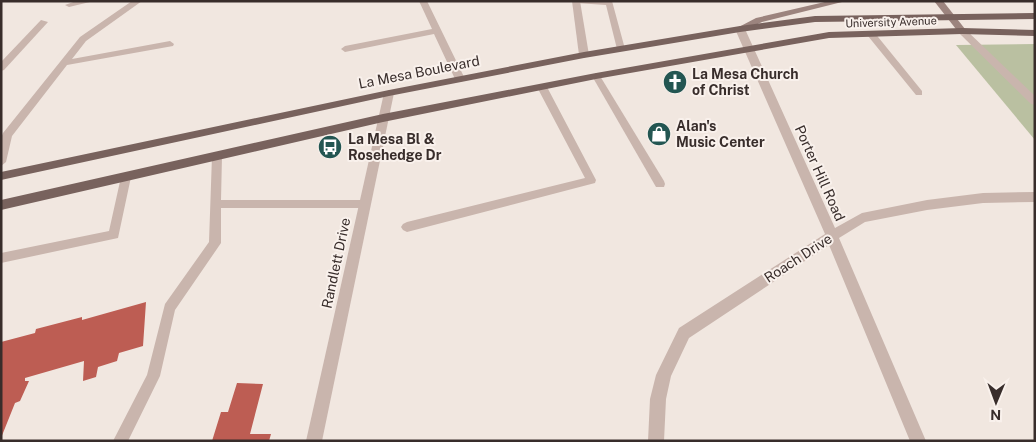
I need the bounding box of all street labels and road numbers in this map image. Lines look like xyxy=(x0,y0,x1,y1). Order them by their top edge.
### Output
street label: University Avenue xyxy=(845,14,937,30)
street label: La Mesa Boulevard xyxy=(357,52,481,92)
street label: Porter Hill Road xyxy=(792,123,848,223)
street label: Randlett Drive xyxy=(319,216,353,310)
street label: Roach Drive xyxy=(761,230,835,286)

